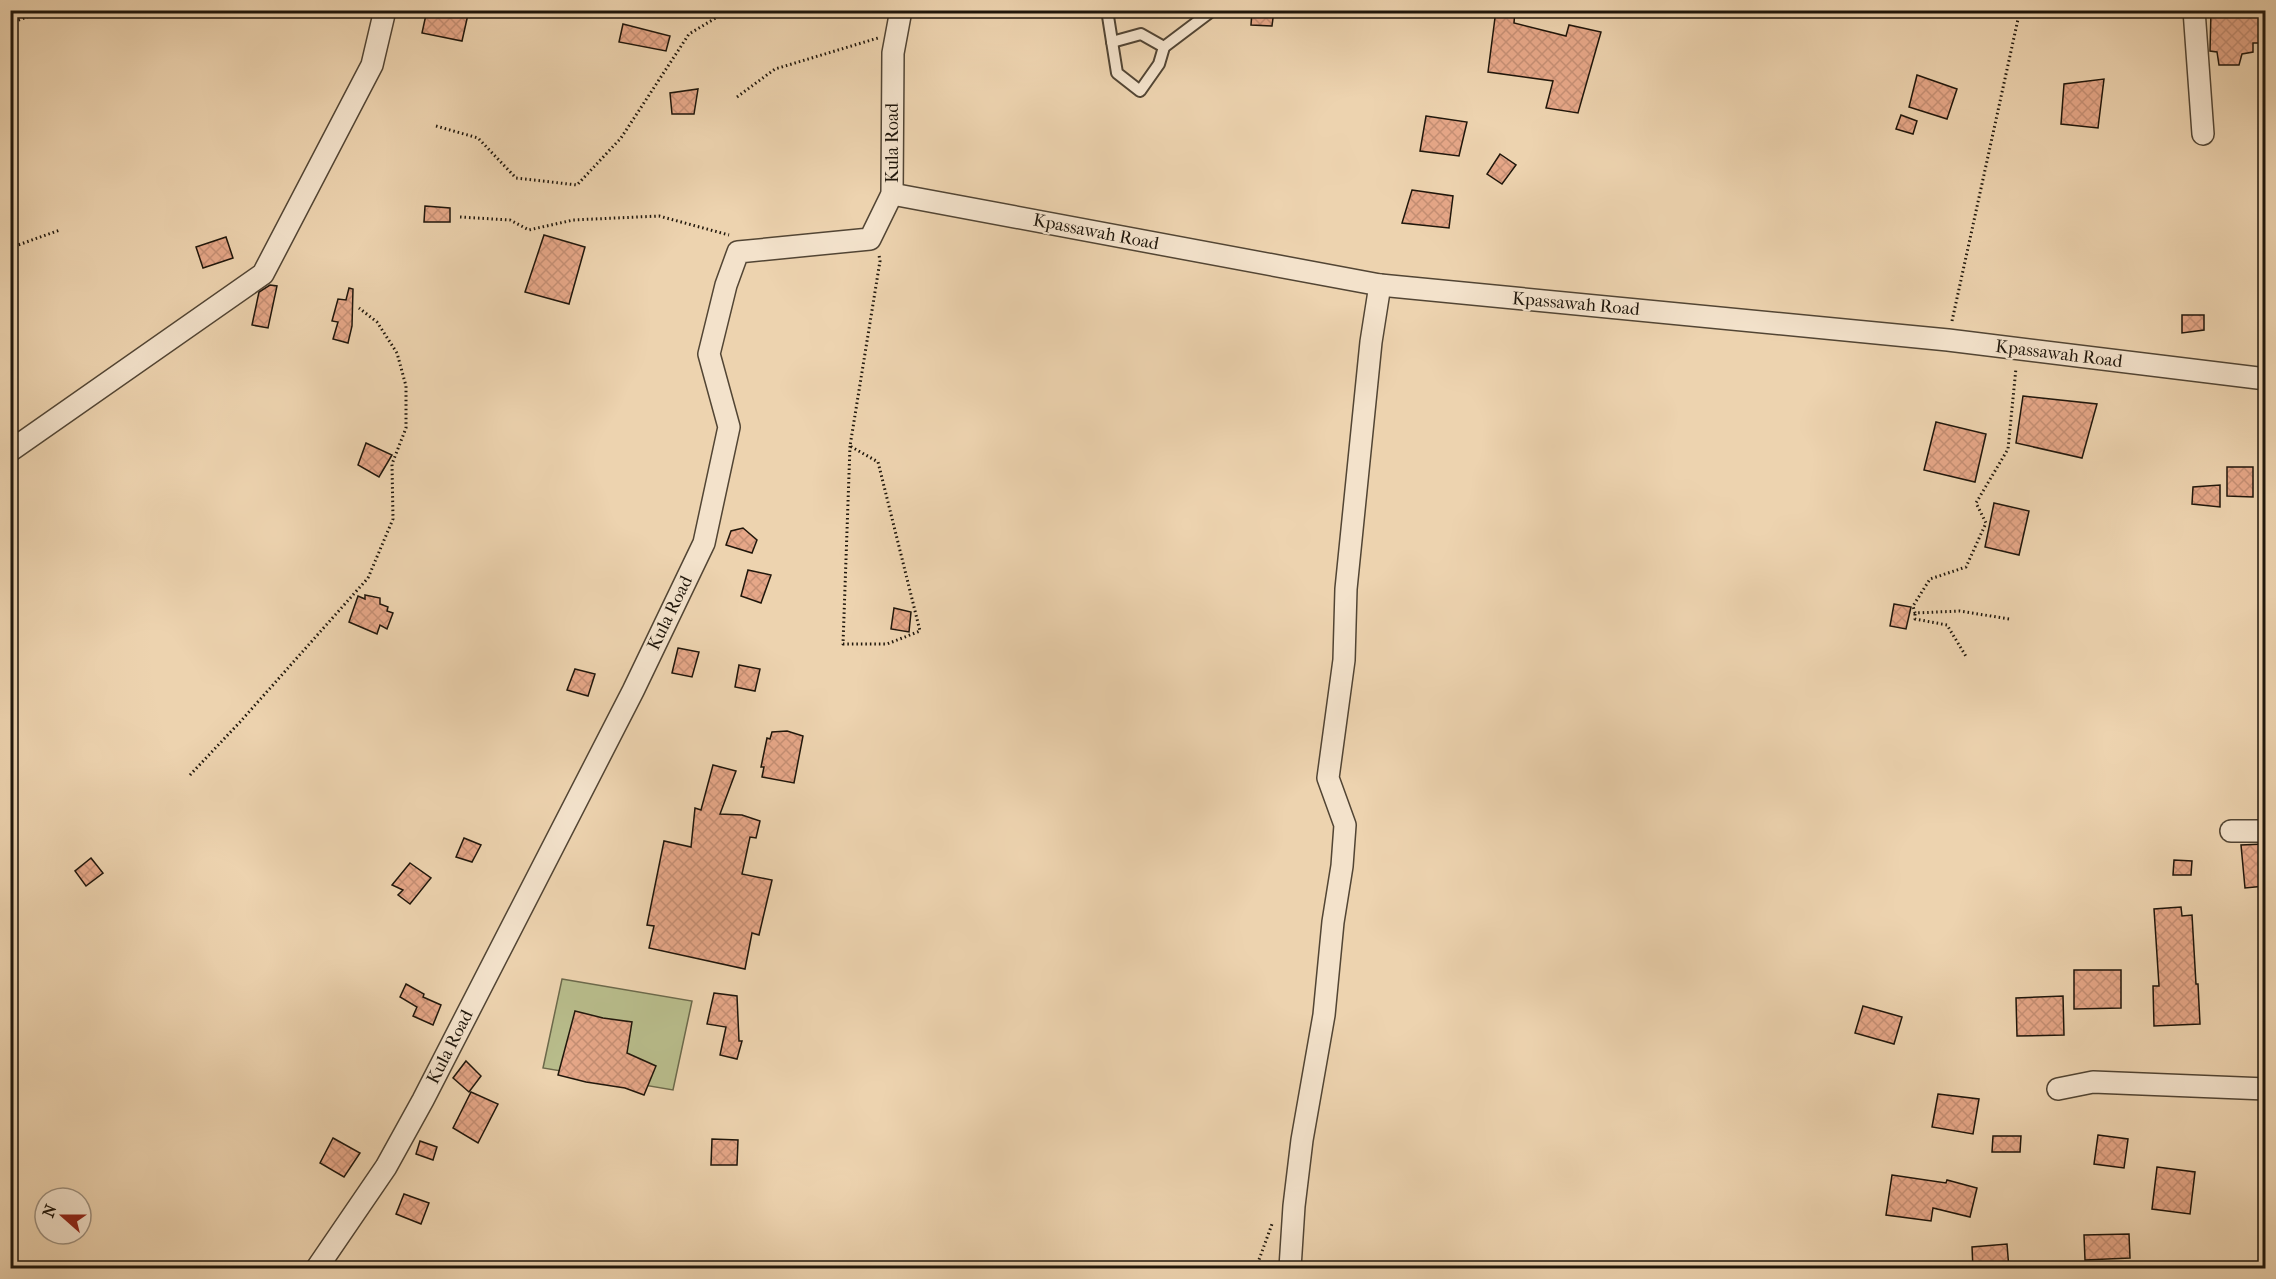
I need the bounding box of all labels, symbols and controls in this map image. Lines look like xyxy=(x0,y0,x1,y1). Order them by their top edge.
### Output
street label: Kula Road xyxy=(882,103,903,183)
street label: Kpassawah Road xyxy=(1031,209,1161,255)
street label: Kpassawah Road xyxy=(1511,288,1641,320)
street label: Kpassawah Road xyxy=(1994,336,2124,372)
street label: Kula Road xyxy=(643,572,697,654)
street label: Kula Road xyxy=(422,1006,478,1087)
north arrow xyxy=(33,1186,93,1246)
text: N xyxy=(38,1201,61,1220)

